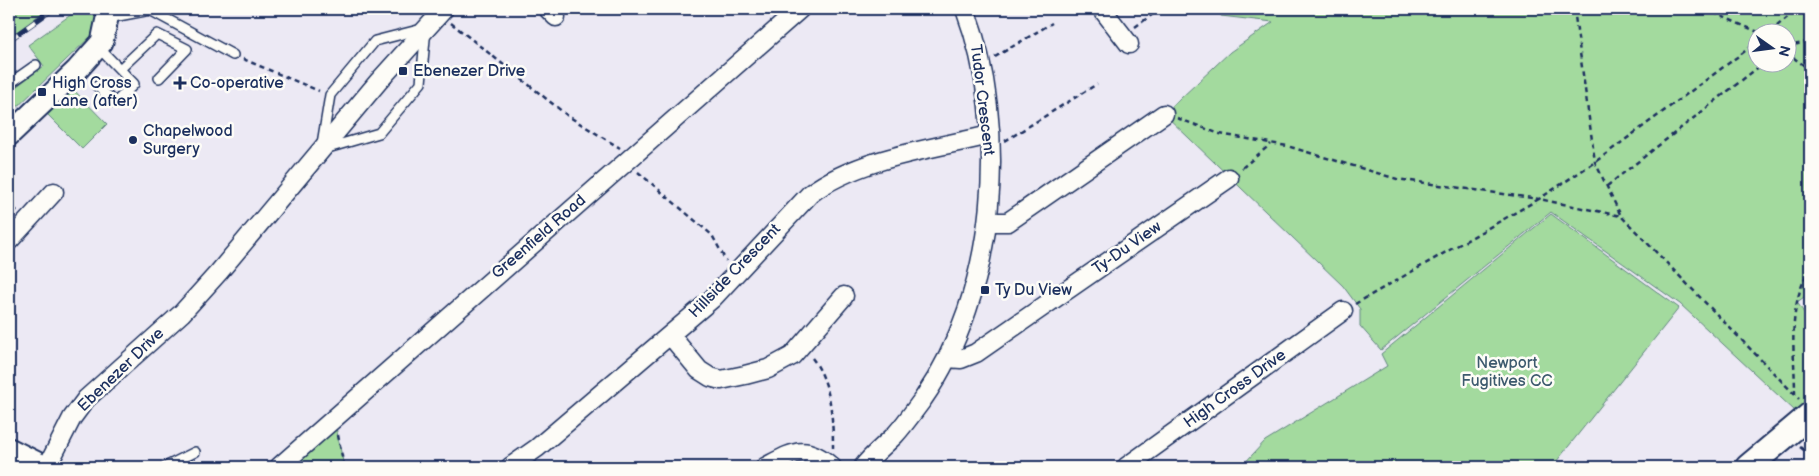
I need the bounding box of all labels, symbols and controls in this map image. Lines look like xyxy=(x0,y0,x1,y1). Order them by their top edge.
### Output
north arrow xyxy=(1746,22,1796,72)
street label: Tudor Crescent xyxy=(966,43,998,157)
text: N xyxy=(1775,44,1794,58)
place label: Ebenezer Drive xyxy=(413,62,526,81)
marker: Ebenezer Drive xyxy=(397,65,409,77)
place label: High Cross Lane (after) xyxy=(52,74,138,111)
place label: Co-operative xyxy=(190,74,284,93)
marker: Co-operative xyxy=(174,77,186,89)
marker: High Cross Lane (after) xyxy=(36,86,48,98)
place label: Chapelwood Surgery xyxy=(143,122,233,159)
marker: Chapelwood Surgery xyxy=(127,134,139,146)
street label: Greenfield Road xyxy=(488,191,590,283)
street label: Ty-Du View xyxy=(1089,217,1165,279)
street label: Hillside Crescent xyxy=(685,220,785,322)
place label: Ty Du View xyxy=(995,281,1072,300)
marker: Ty Du View xyxy=(979,284,991,296)
street label: Ebenezer Drive xyxy=(74,324,168,416)
street label: High Cross Drive xyxy=(1180,345,1290,432)
park label: Newport Fugitives CC xyxy=(1461,354,1553,391)

